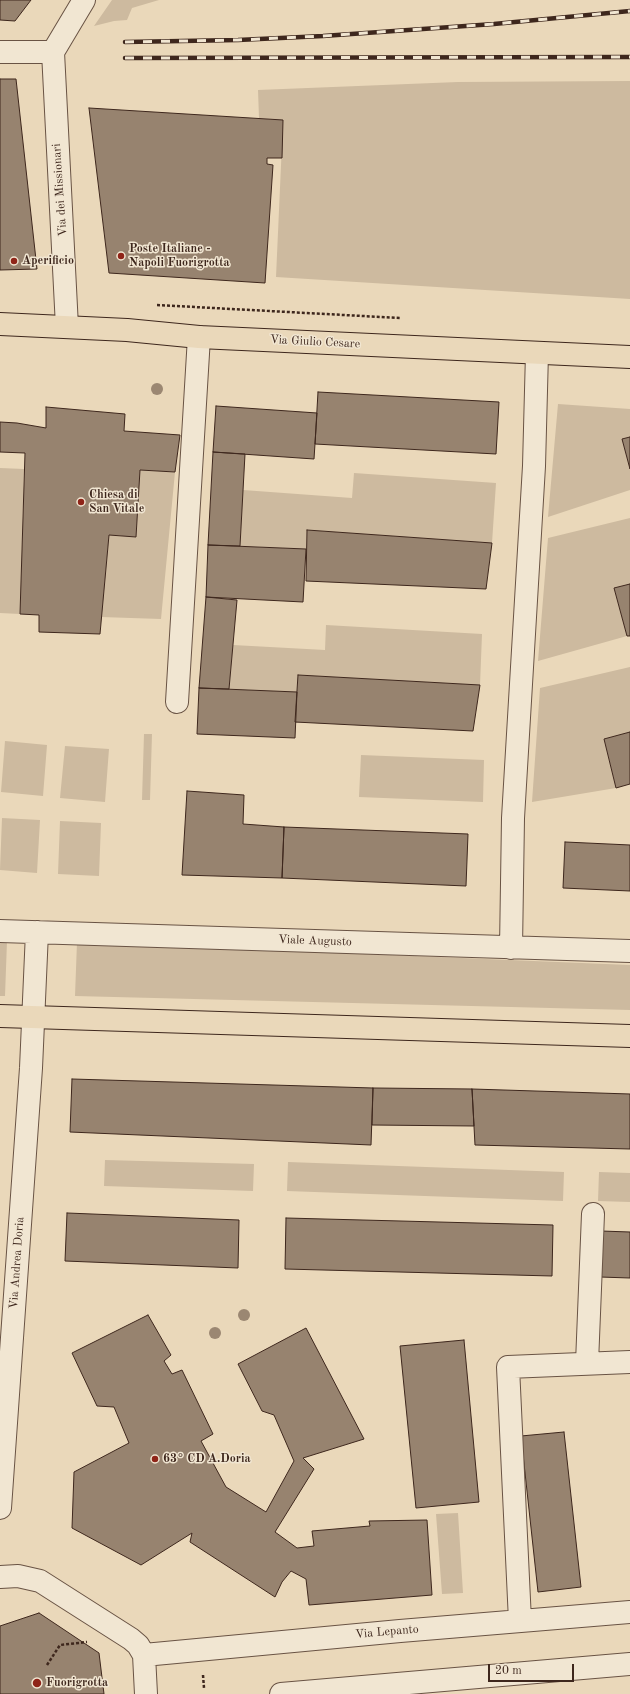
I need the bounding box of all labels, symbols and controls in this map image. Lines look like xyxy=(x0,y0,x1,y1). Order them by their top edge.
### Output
street label: Via dei Missionari xyxy=(50,143,70,237)
place label: Poste Italiane - Napoli Fuorigrotta xyxy=(129,242,230,270)
marker: Poste Italiane - Napoli Fuorigrotta xyxy=(116,251,126,261)
place label: Aperificio xyxy=(22,254,74,268)
marker: Aperificio xyxy=(9,256,19,266)
street label: Via Giulio Cesare xyxy=(269,332,361,352)
place label: Chiesa di San Vitale xyxy=(89,488,144,516)
marker: Chiesa di San Vitale xyxy=(76,497,86,507)
street label: Viale Augusto xyxy=(278,933,352,949)
street label: Via Andrea Doria xyxy=(7,1216,27,1310)
place label: 63° CD A.Doria xyxy=(163,1452,251,1466)
marker: 63° CD A.Doria xyxy=(150,1454,160,1464)
street label: Via Lepanto xyxy=(355,1622,419,1642)
scale bar xyxy=(490,1656,576,1682)
text: 20 m xyxy=(495,1665,522,1677)
place label: Fuorigrotta xyxy=(46,1676,108,1690)
marker: Fuorigrotta xyxy=(31,1677,43,1689)

